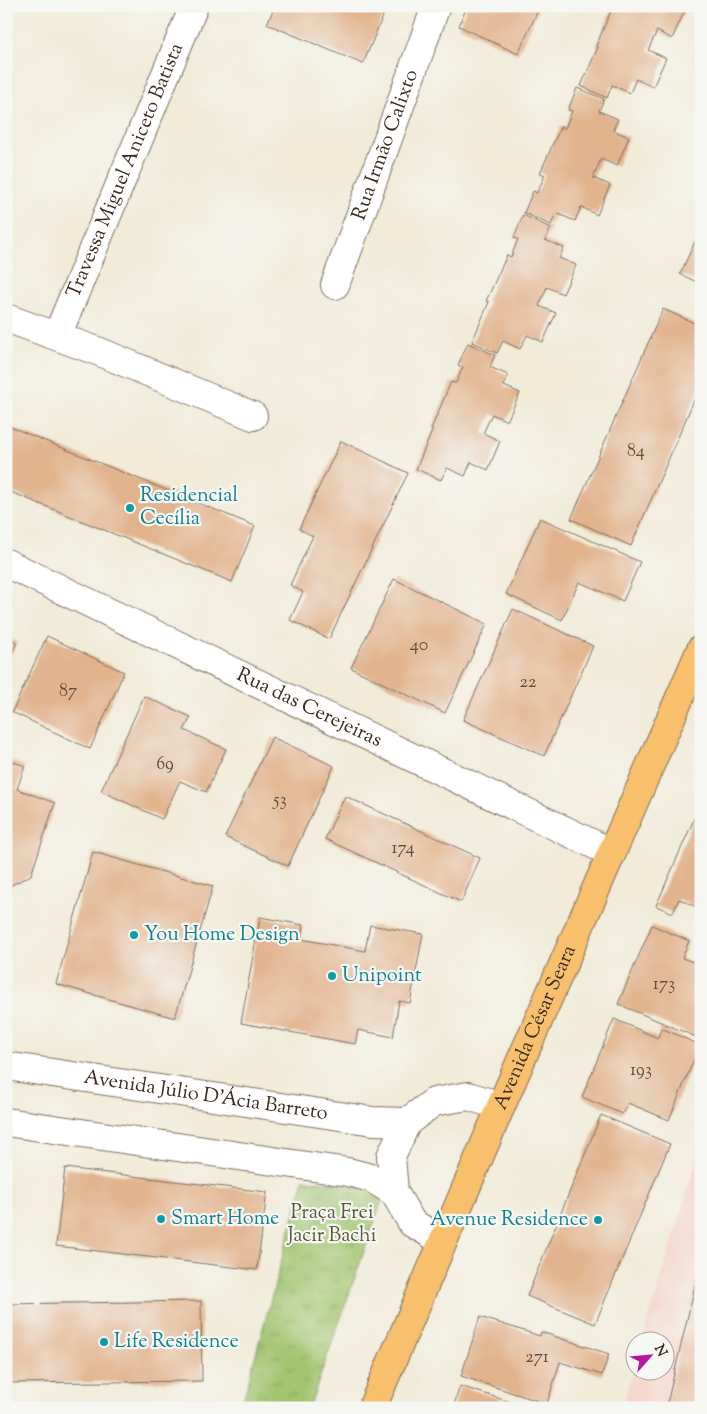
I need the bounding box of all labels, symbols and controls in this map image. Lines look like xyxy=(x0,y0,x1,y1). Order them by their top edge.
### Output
street label: Travessa Miguel Aniceto Batista xyxy=(60,39,192,303)
street label: Rua Irmão Calixto xyxy=(345,65,426,224)
house number: 84 xyxy=(627,439,645,465)
place label: Residencial Cecília xyxy=(140,482,239,534)
marker: Residencial Cecília xyxy=(124,502,136,514)
house number: 40 xyxy=(410,633,428,659)
street label: Rua das Cerejeiras xyxy=(231,661,387,755)
house number: 22 xyxy=(520,670,537,696)
house number: 87 xyxy=(59,679,77,705)
house number: 69 xyxy=(156,752,174,778)
house number: 53 xyxy=(272,788,287,814)
house number: 174 xyxy=(392,836,415,862)
place label: You Home Design xyxy=(144,921,300,950)
marker: You Home Design xyxy=(128,929,140,941)
street label: Avenida César Seara xyxy=(487,941,584,1114)
place label: Unipoint xyxy=(342,962,422,991)
marker: Unipoint xyxy=(326,970,338,982)
house number: 173 xyxy=(653,972,675,998)
house number: 193 xyxy=(630,1058,652,1084)
street label: Avenida Júlio D'Ácia Barreto xyxy=(82,1063,330,1129)
park label: Praça Frei Jacir Bachi xyxy=(286,1199,377,1251)
place label: Smart Home xyxy=(171,1205,279,1234)
place label: Avenue Residence xyxy=(430,1206,588,1235)
marker: Smart Home xyxy=(155,1213,167,1225)
marker: Avenue Residence xyxy=(592,1214,604,1226)
place label: Life Residence xyxy=(114,1328,239,1357)
north arrow xyxy=(624,1332,674,1382)
marker: Life Residence xyxy=(98,1336,110,1348)
text: N xyxy=(648,1341,671,1361)
house number: 271 xyxy=(525,1345,549,1371)

